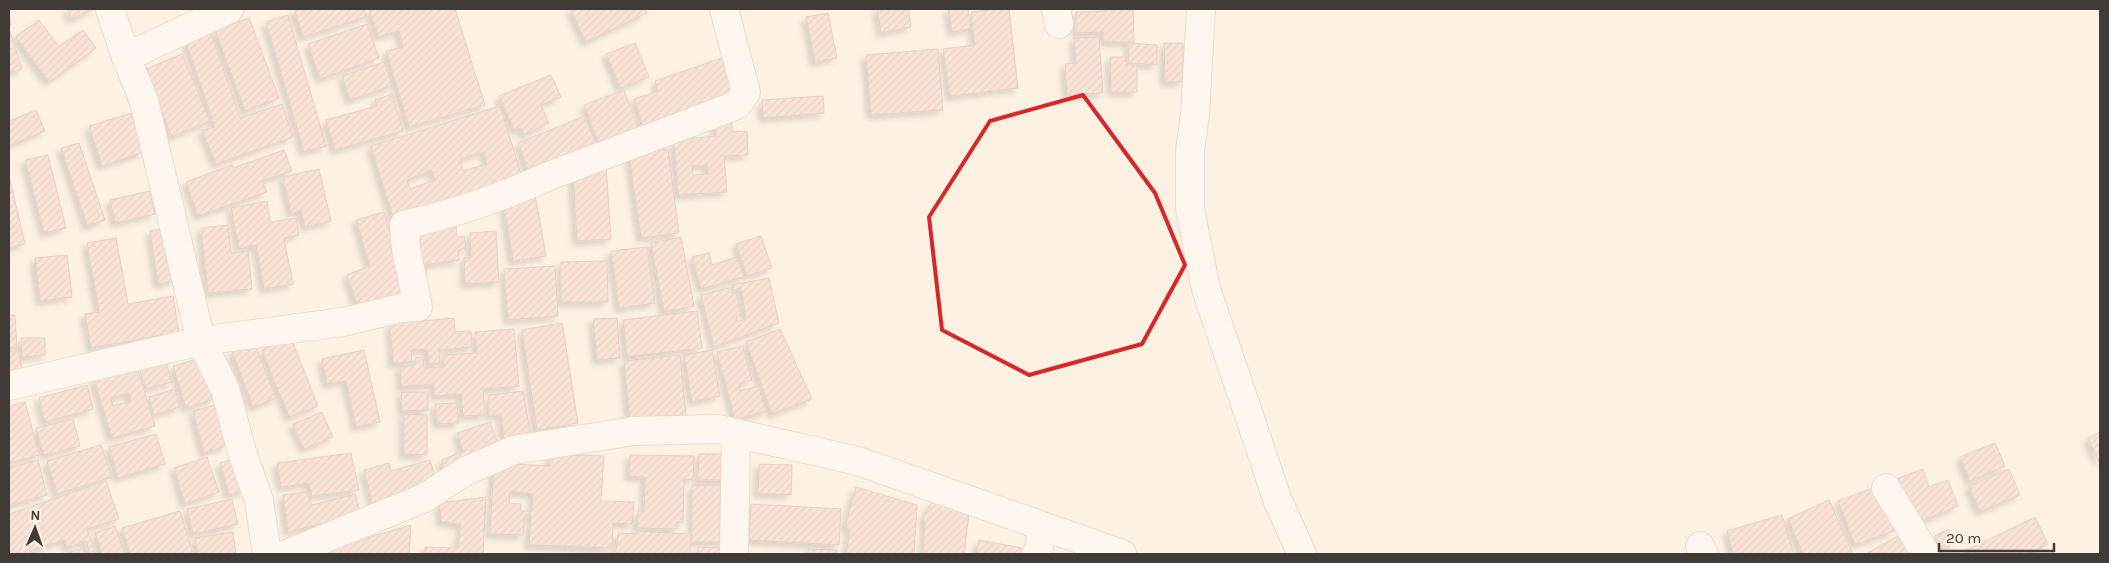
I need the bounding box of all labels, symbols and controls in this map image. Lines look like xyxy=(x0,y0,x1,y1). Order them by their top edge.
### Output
north arrow xyxy=(10,503,60,553)
text: N xyxy=(30,507,41,524)
scale bar xyxy=(1939,520,2054,552)
text: 20 m xyxy=(1946,529,1981,547)

